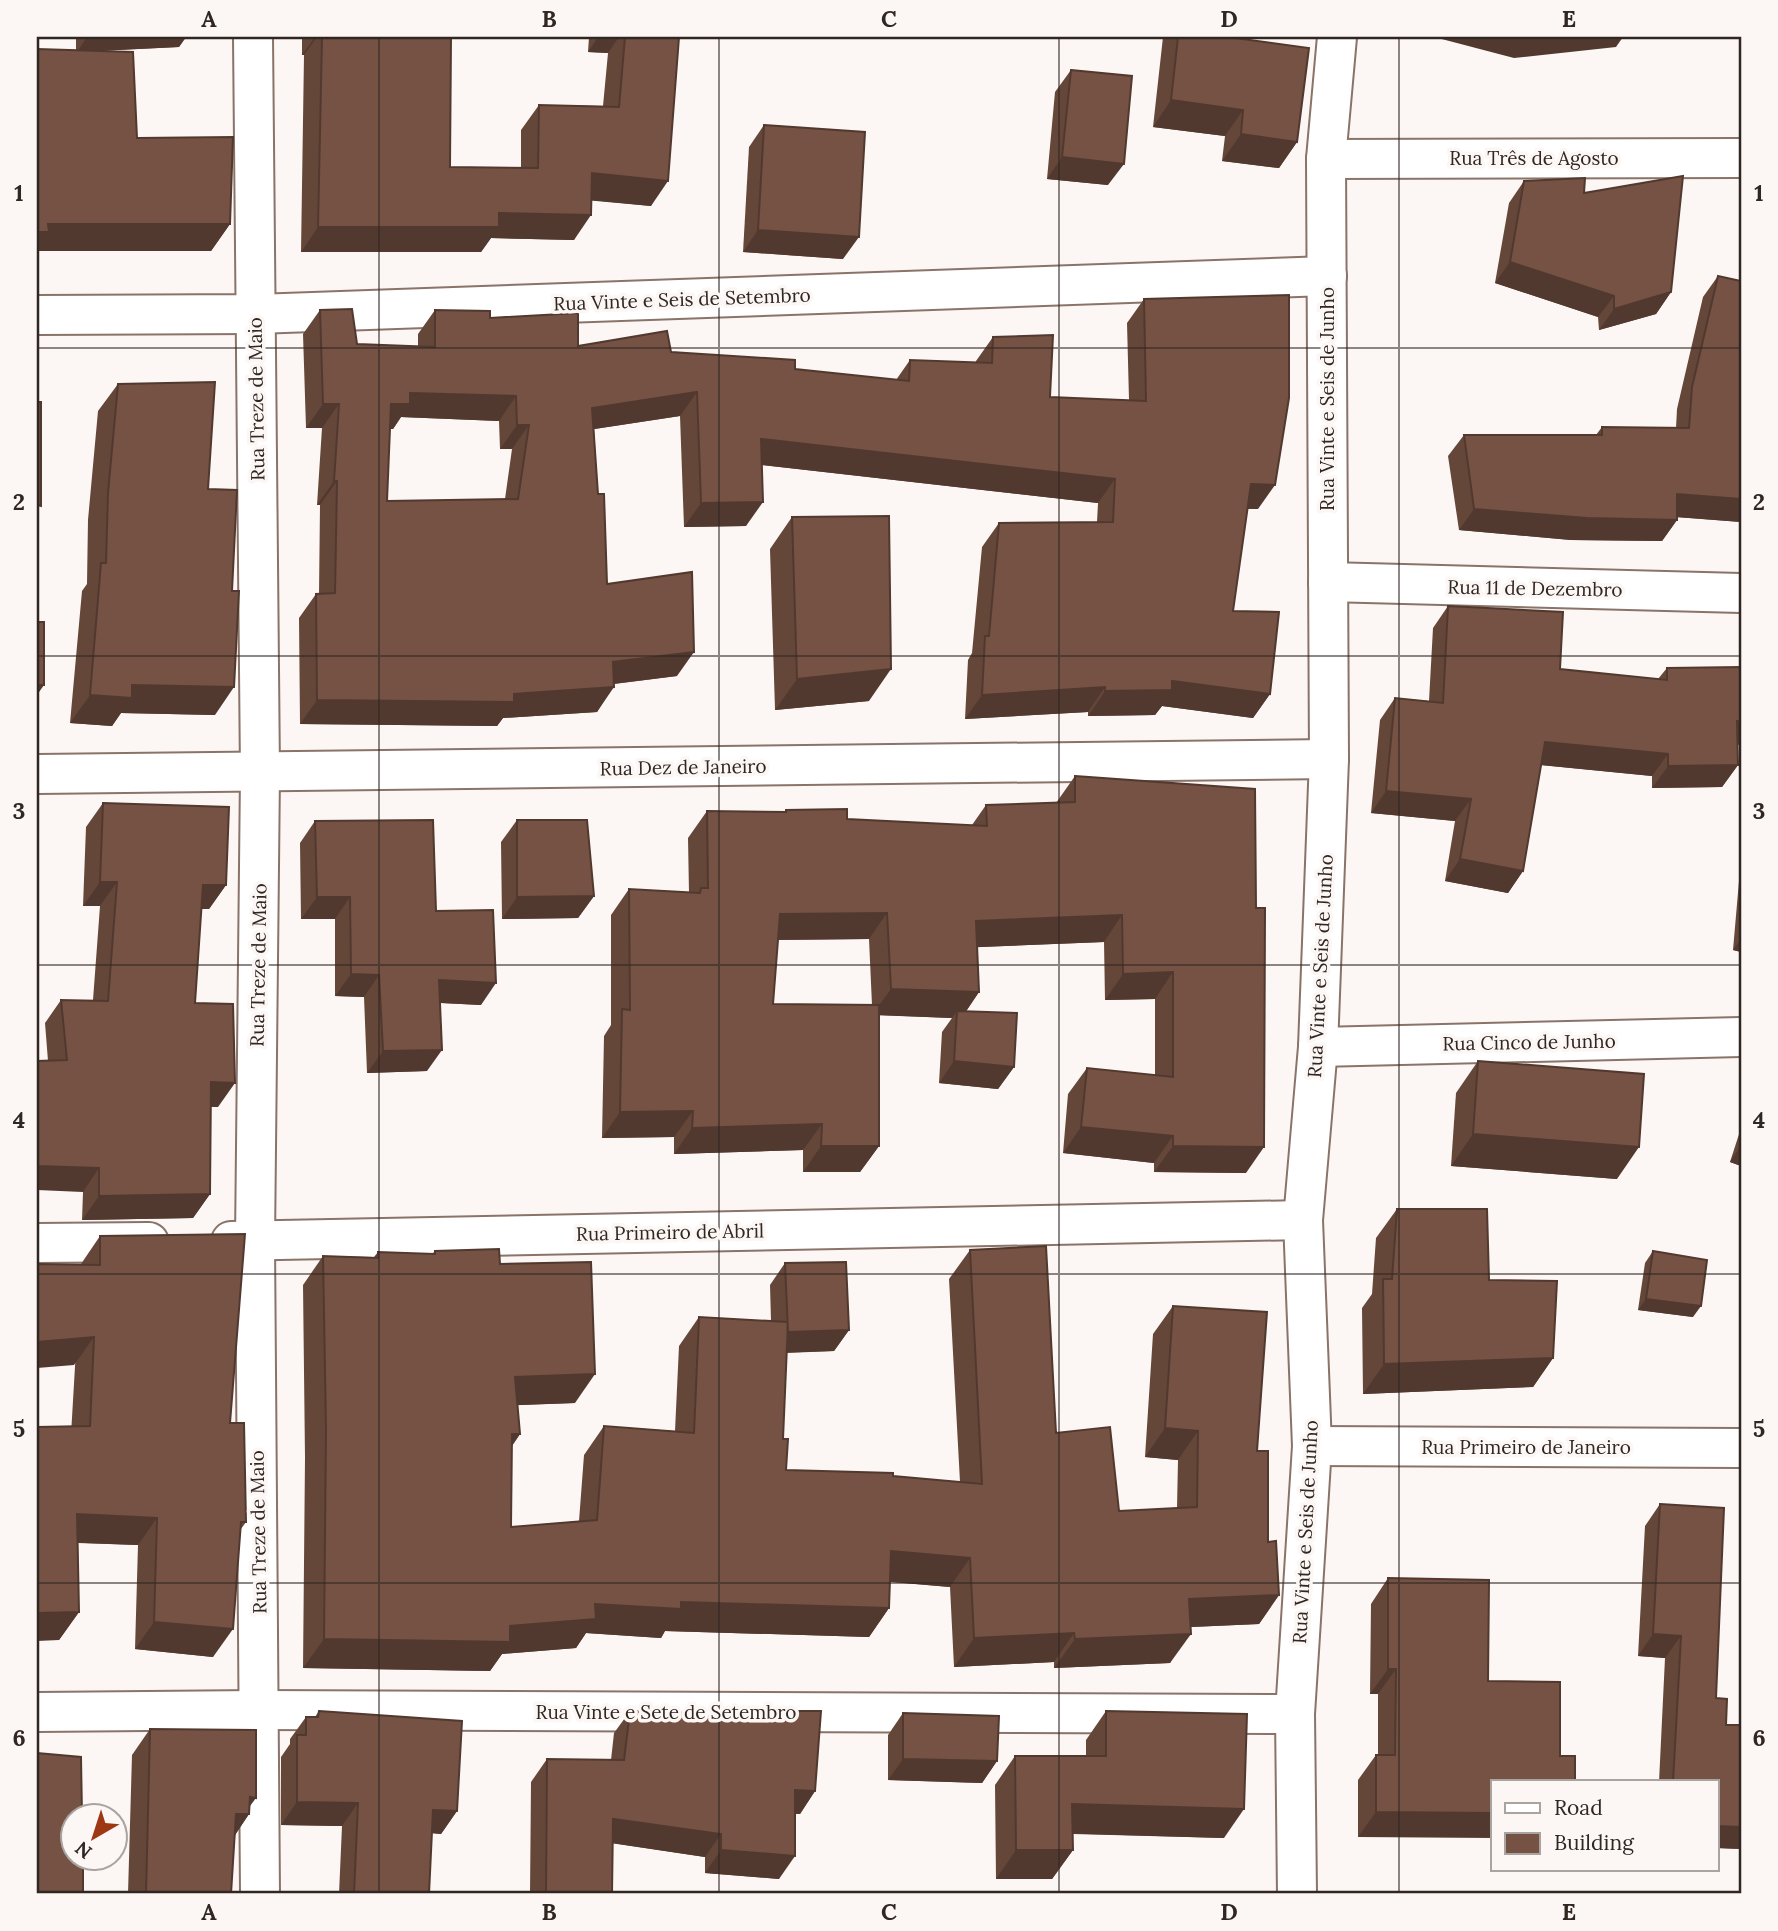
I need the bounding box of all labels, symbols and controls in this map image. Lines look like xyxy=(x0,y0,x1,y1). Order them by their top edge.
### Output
text: A xyxy=(201,4,217,33)
text: B xyxy=(541,4,557,33)
text: C xyxy=(881,4,897,33)
text: D xyxy=(1220,4,1238,33)
text: E xyxy=(1562,4,1576,33)
street label: Rua Três de Agosto xyxy=(1449,146,1619,170)
text: 1 xyxy=(14,178,24,207)
text: 1 xyxy=(1754,178,1764,207)
street label: Rua Vinte e Seis de Setembro xyxy=(553,283,811,315)
street label: Rua Vinte e Seis de Junho xyxy=(1315,287,1339,511)
street label: Rua Treze de Maio xyxy=(243,317,269,481)
text: 2 xyxy=(13,487,25,516)
text: 2 xyxy=(1753,487,1765,516)
street label: Rua 11 de Dezembro xyxy=(1447,574,1623,602)
street label: Rua Dez de Janeiro xyxy=(599,754,767,780)
text: 3 xyxy=(13,796,25,825)
text: 3 xyxy=(1753,796,1765,825)
street label: Rua Vinte e Seis de Junho xyxy=(1302,853,1338,1079)
street label: Rua Treze de Maio xyxy=(245,883,271,1047)
street label: Rua Cinco de Junho xyxy=(1442,1028,1616,1056)
text: 4 xyxy=(13,1105,25,1134)
text: 4 xyxy=(1753,1105,1765,1134)
street label: Rua Primeiro de Abril xyxy=(576,1218,764,1246)
text: 5 xyxy=(13,1414,25,1443)
text: 5 xyxy=(1753,1414,1765,1443)
street label: Rua Vinte e Seis de Junho xyxy=(1287,1419,1323,1645)
street label: Rua Primeiro de Janeiro xyxy=(1421,1435,1631,1459)
street label: Rua Treze de Maio xyxy=(245,1450,271,1614)
street label: Rua Vinte e Sete de Setembro xyxy=(536,1700,796,1724)
text: 6 xyxy=(12,1723,26,1752)
text: 6 xyxy=(1752,1723,1766,1752)
legend xyxy=(1491,1780,1718,1871)
text: Road xyxy=(1554,1794,1603,1821)
north arrow xyxy=(60,1801,130,1871)
text: Building xyxy=(1554,1829,1634,1856)
text: N xyxy=(70,1836,97,1864)
text: A xyxy=(201,1897,217,1926)
text: B xyxy=(541,1897,557,1926)
text: C xyxy=(881,1897,897,1926)
text: D xyxy=(1220,1897,1238,1926)
text: E xyxy=(1562,1897,1576,1926)

